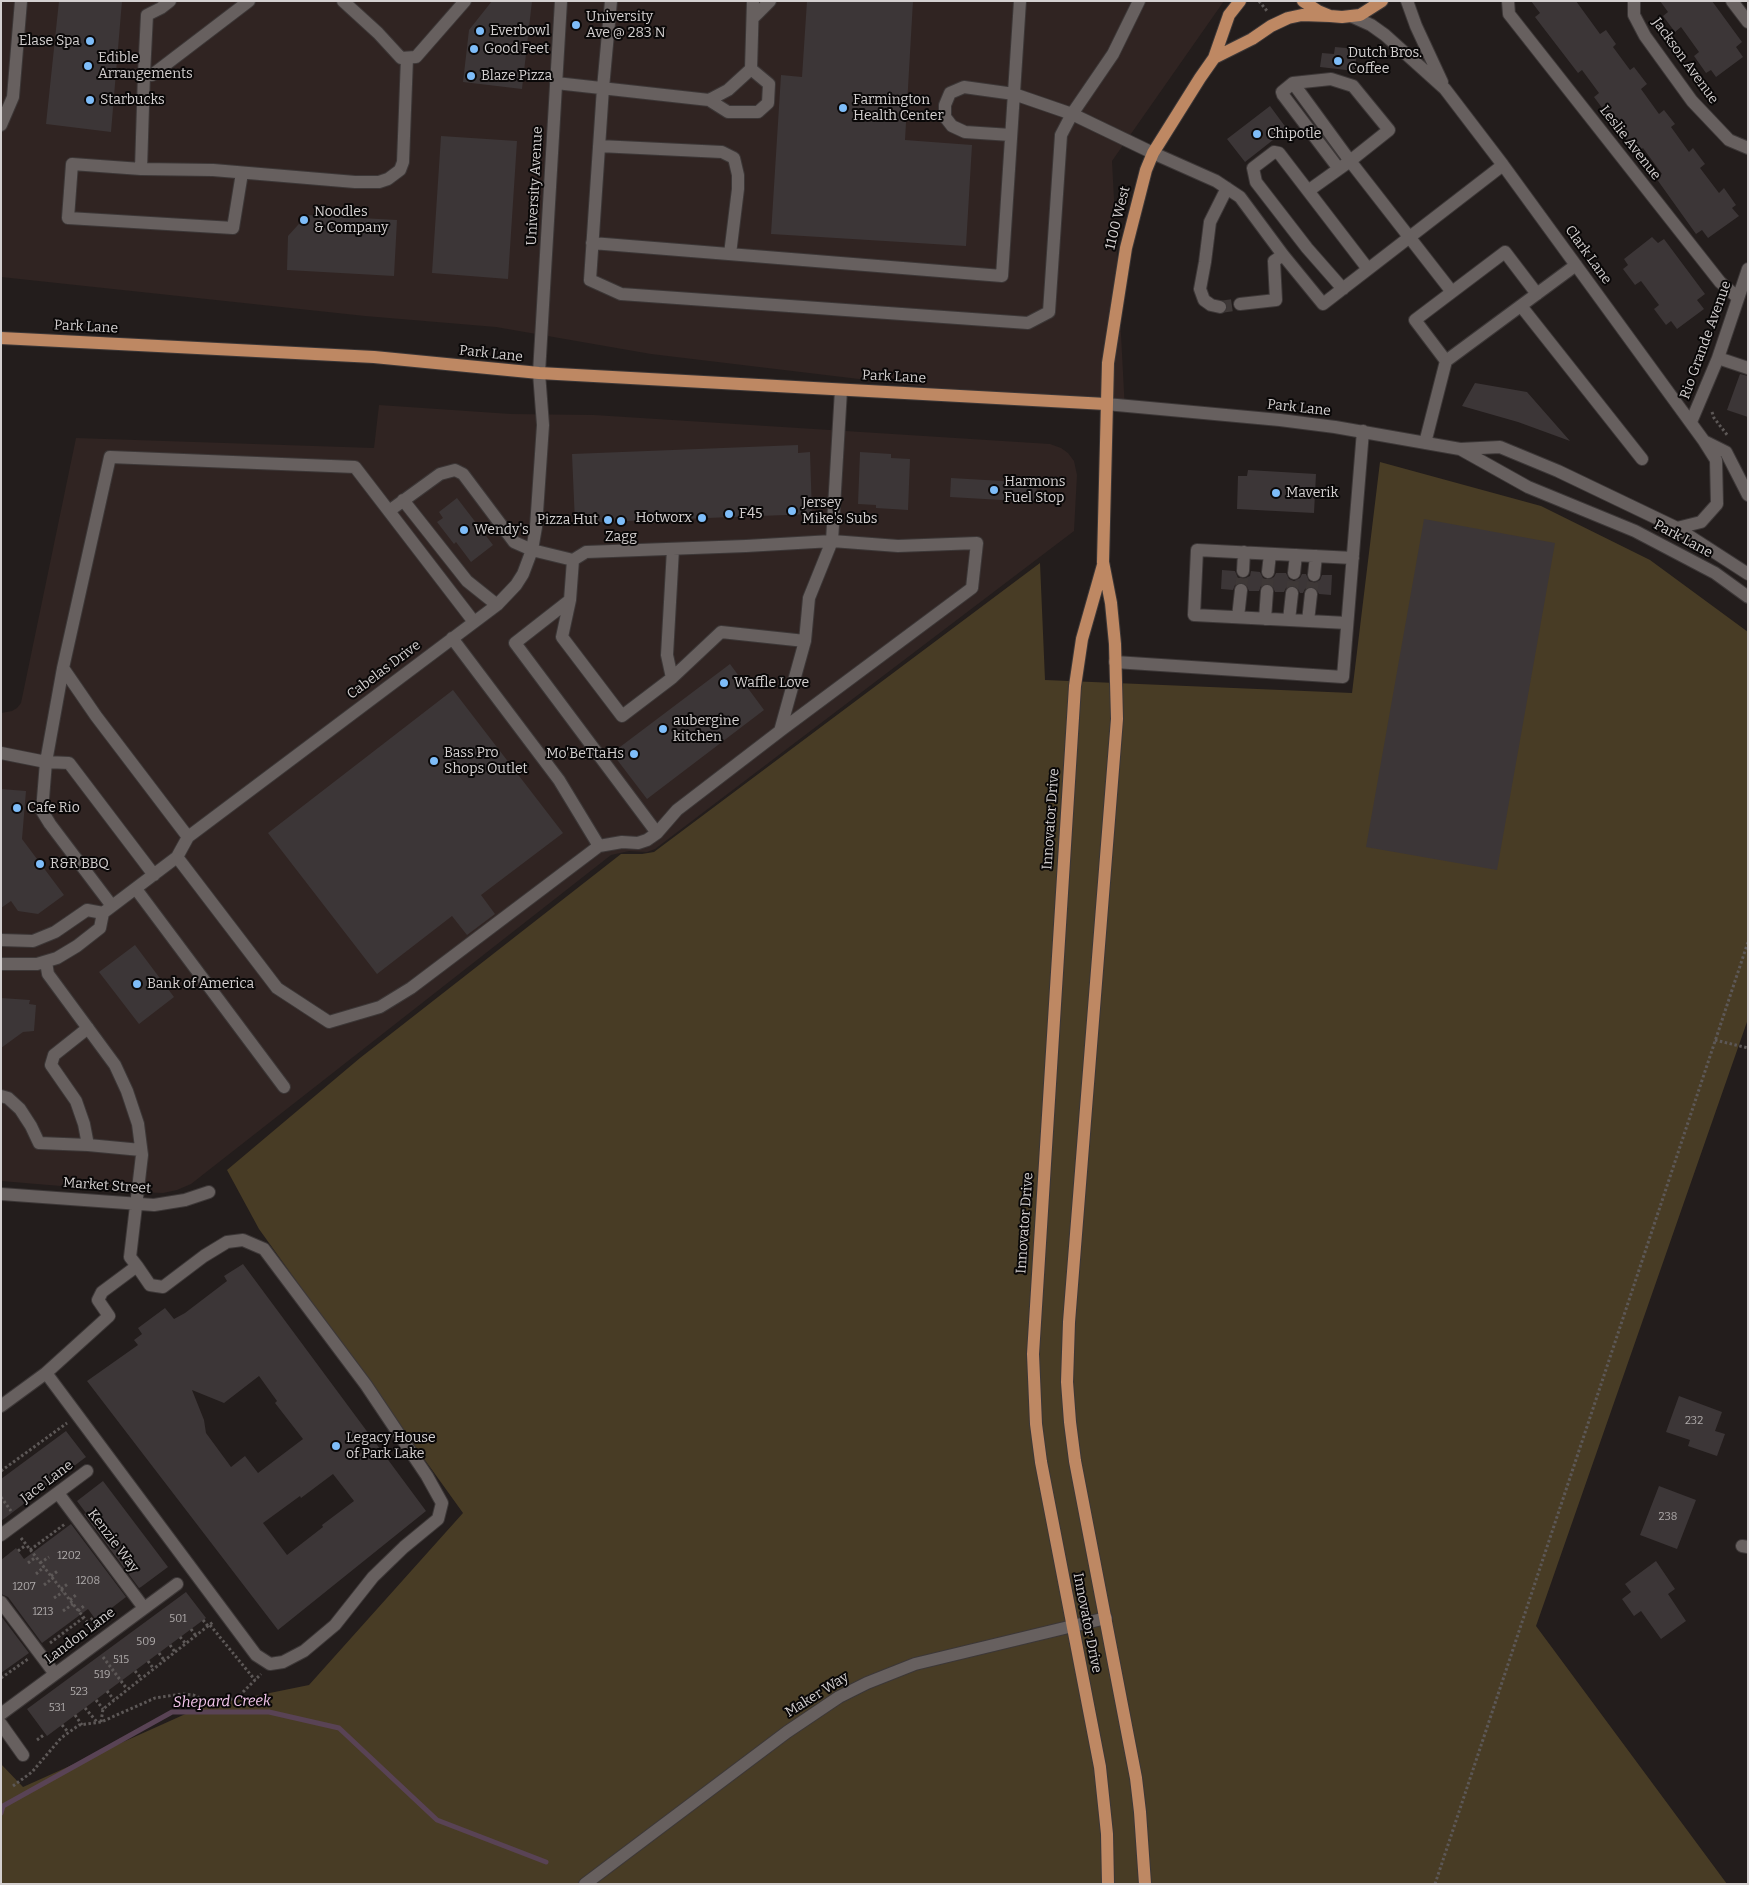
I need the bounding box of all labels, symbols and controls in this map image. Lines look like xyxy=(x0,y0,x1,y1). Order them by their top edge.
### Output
place label: University Ave @ 283 N xyxy=(586,9,665,41)
street label: Jackson Avenue xyxy=(1648,15,1722,107)
marker: University Ave @ 283 N xyxy=(570,19,582,31)
place label: Everbowl xyxy=(490,23,550,39)
marker: Everbowl xyxy=(474,25,486,37)
place label: Elase Spa xyxy=(19,33,80,49)
marker: Elase Spa xyxy=(84,35,96,47)
place label: Good Feet xyxy=(484,41,549,57)
marker: Good Feet xyxy=(468,43,480,55)
place label: Dutch Bros. Coffee xyxy=(1348,45,1422,78)
place label: Edible Arrangements xyxy=(98,50,193,82)
marker: Dutch Bros. Coffee xyxy=(1332,55,1344,67)
marker: Edible Arrangements xyxy=(82,60,94,72)
place label: Blaze Pizza xyxy=(481,68,552,84)
marker: Blaze Pizza xyxy=(465,70,477,82)
place label: Starbucks xyxy=(100,92,165,108)
place label: Farmington Health Center xyxy=(853,92,944,124)
marker: Starbucks xyxy=(84,94,96,106)
marker: Farmington Health Center xyxy=(837,102,849,114)
street label: Leslie Avenue xyxy=(1596,102,1664,184)
street label: University Avenue xyxy=(523,126,547,246)
place label: Chipotle xyxy=(1267,126,1322,142)
marker: Chipotle xyxy=(1251,128,1263,140)
street label: 1100 West xyxy=(1102,185,1134,251)
place label: Noodles & Company xyxy=(314,204,388,236)
marker: Noodles & Company xyxy=(298,214,310,226)
street label: Clark Lane xyxy=(1561,222,1615,288)
street label: Rio Grande Avenue xyxy=(1677,279,1735,401)
street label: Park Lane xyxy=(54,317,118,337)
street label: Park Lane xyxy=(458,342,524,366)
street label: Park Lane xyxy=(862,367,926,387)
street label: Park Lane xyxy=(1266,396,1332,420)
place label: Harmons Fuel Stop xyxy=(1004,474,1066,507)
marker: Harmons Fuel Stop xyxy=(988,484,1000,496)
place label: Maverik xyxy=(1286,485,1338,501)
marker: Maverik xyxy=(1270,487,1282,499)
place label: Jersey Mike's Subs xyxy=(802,495,877,528)
marker: Jersey Mike's Subs xyxy=(786,505,798,517)
place label: F45 xyxy=(739,506,763,522)
marker: F45 xyxy=(723,508,735,520)
place label: Hotworx xyxy=(635,510,692,526)
place label: Pizza Hut xyxy=(537,512,598,528)
marker: Hotworx xyxy=(696,512,708,524)
marker: Pizza Hut xyxy=(602,514,614,526)
marker: Zagg xyxy=(615,515,627,527)
street label: Park Lane xyxy=(1651,517,1715,561)
place label: Wendy's xyxy=(474,522,529,538)
marker: Wendy's xyxy=(458,524,470,536)
place label: Zagg xyxy=(605,529,637,545)
street label: Cabelas Drive xyxy=(344,637,424,703)
place label: Waffle Love xyxy=(734,675,809,691)
marker: Waffle Love xyxy=(718,677,730,689)
place label: aubergine kitchen xyxy=(673,713,739,746)
marker: aubergine kitchen xyxy=(657,723,669,735)
place label: Bass Pro Shops Outlet xyxy=(444,745,528,778)
place label: Mo'BeTtaHs xyxy=(546,746,624,762)
marker: Mo'BeTtaHs xyxy=(628,748,640,760)
marker: Bass Pro Shops Outlet xyxy=(428,755,440,767)
street label: Innovator Drive xyxy=(1039,768,1063,870)
place label: Cafe Rio xyxy=(27,800,80,816)
marker: Cafe Rio xyxy=(11,802,23,814)
place label: R&R BBQ xyxy=(50,856,109,872)
marker: R&R BBQ xyxy=(34,858,46,870)
place label: Bank of America xyxy=(147,976,254,992)
marker: Bank of America xyxy=(131,978,143,990)
street label: Innovator Drive xyxy=(1013,1172,1037,1274)
street label: Market Street xyxy=(62,1175,152,1197)
house number: 232 xyxy=(1685,1414,1703,1428)
place label: Legacy House of Park Lake xyxy=(346,1430,436,1462)
marker: Legacy House of Park Lake xyxy=(330,1440,342,1452)
street label: Jace Lane xyxy=(18,1457,76,1507)
street label: Kenzie Way xyxy=(84,1506,142,1576)
house number: 238 xyxy=(1659,1510,1677,1524)
house number: 1202 xyxy=(57,1549,81,1563)
street label: Innovator Drive xyxy=(1069,1572,1105,1674)
house number: 1208 xyxy=(76,1574,100,1588)
house number: 1207 xyxy=(12,1580,36,1594)
street label: Landon Lane xyxy=(41,1604,119,1668)
house number: 1213 xyxy=(32,1605,54,1619)
house number: 501 xyxy=(169,1612,187,1626)
house number: 509 xyxy=(136,1635,156,1649)
house number: 515 xyxy=(113,1653,129,1667)
house number: 519 xyxy=(94,1668,110,1682)
street label: Maker Way xyxy=(782,1669,852,1721)
house number: 523 xyxy=(70,1685,88,1699)
water label: Shepard Creek xyxy=(173,1692,271,1712)
house number: 531 xyxy=(49,1701,65,1715)

